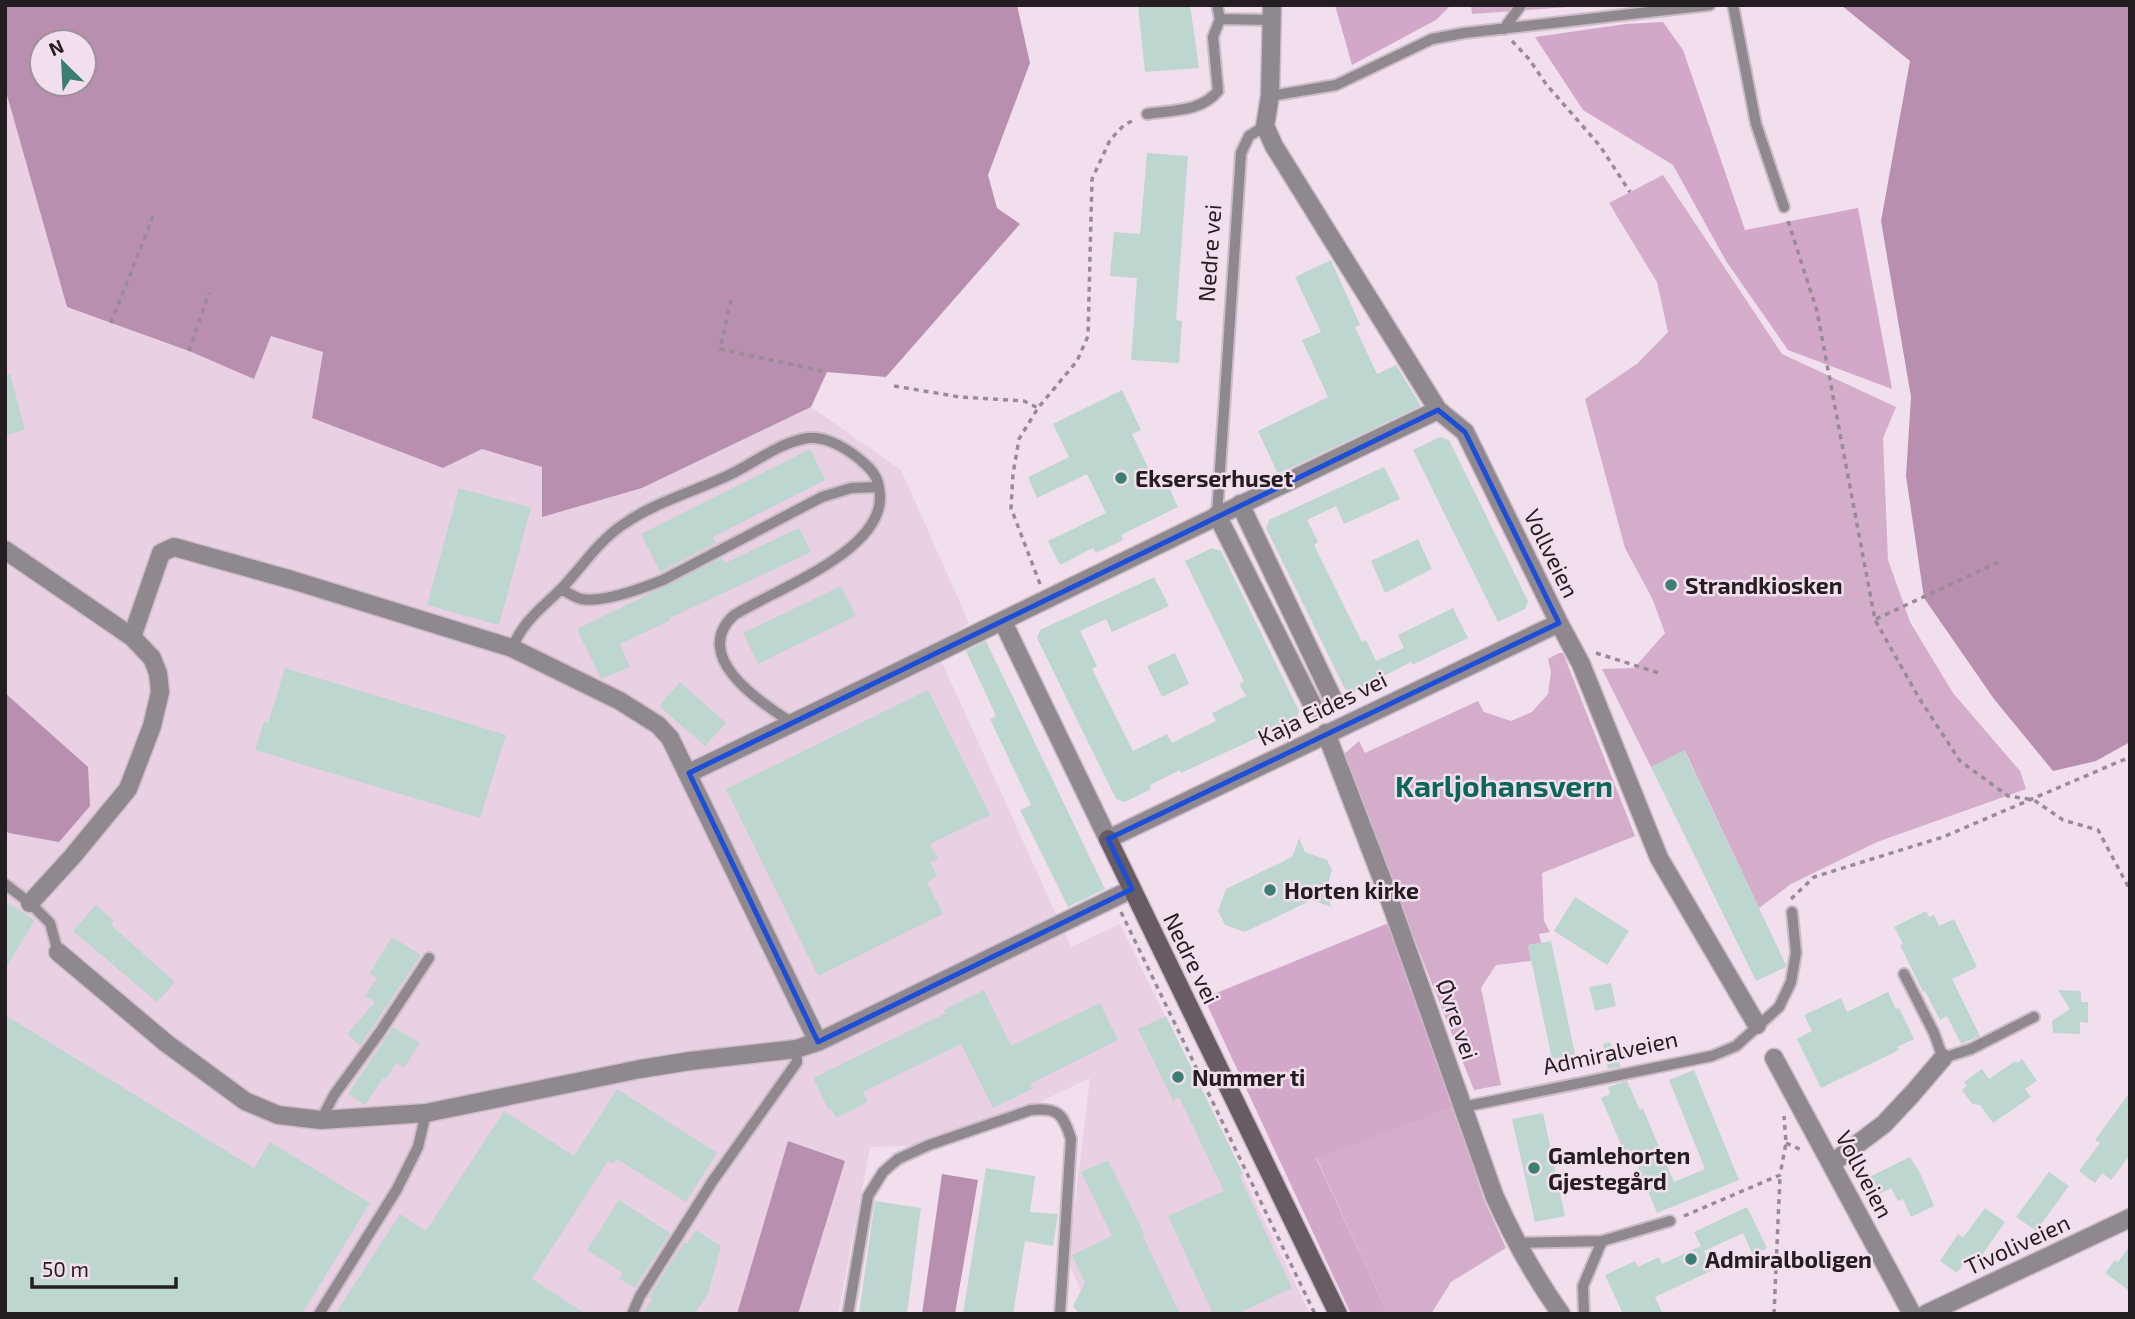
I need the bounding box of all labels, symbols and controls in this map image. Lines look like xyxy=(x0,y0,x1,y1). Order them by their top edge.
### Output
north arrow xyxy=(28,28,98,98)
text: N xyxy=(45,34,67,60)
street label: Nedre vei xyxy=(1192,203,1226,303)
place label: Ekserserhuset xyxy=(1135,464,1293,492)
marker: Ekserserhuset xyxy=(1113,470,1129,486)
street label: Vollveien xyxy=(1519,504,1585,602)
place label: Strandkiosken xyxy=(1685,571,1842,599)
marker: Strandkiosken xyxy=(1663,577,1679,593)
street label: Kaja Eides vei xyxy=(1253,665,1391,751)
district label: Karljohansvern xyxy=(1395,767,1613,803)
place label: Horten kirke xyxy=(1284,876,1419,904)
marker: Horten kirke xyxy=(1262,882,1278,898)
street label: Nedre vei xyxy=(1158,908,1226,1008)
street label: Øvre vei xyxy=(1431,975,1485,1063)
street label: Admiralveien xyxy=(1540,1024,1680,1080)
place label: Nummer ti xyxy=(1192,1063,1305,1091)
marker: Nummer ti xyxy=(1170,1069,1186,1085)
street label: Vollveien xyxy=(1830,1125,1900,1223)
place label: Gamlehorten Gjestegård xyxy=(1548,1141,1690,1195)
marker: Gamlehorten Gjestegård xyxy=(1526,1160,1542,1176)
street label: Tivoliveien xyxy=(1960,1208,2074,1280)
place label: Admiralboligen xyxy=(1705,1245,1872,1273)
scale bar xyxy=(32,1246,175,1290)
marker: Admiralboligen xyxy=(1683,1251,1699,1267)
text: 50 m xyxy=(42,1256,89,1281)

